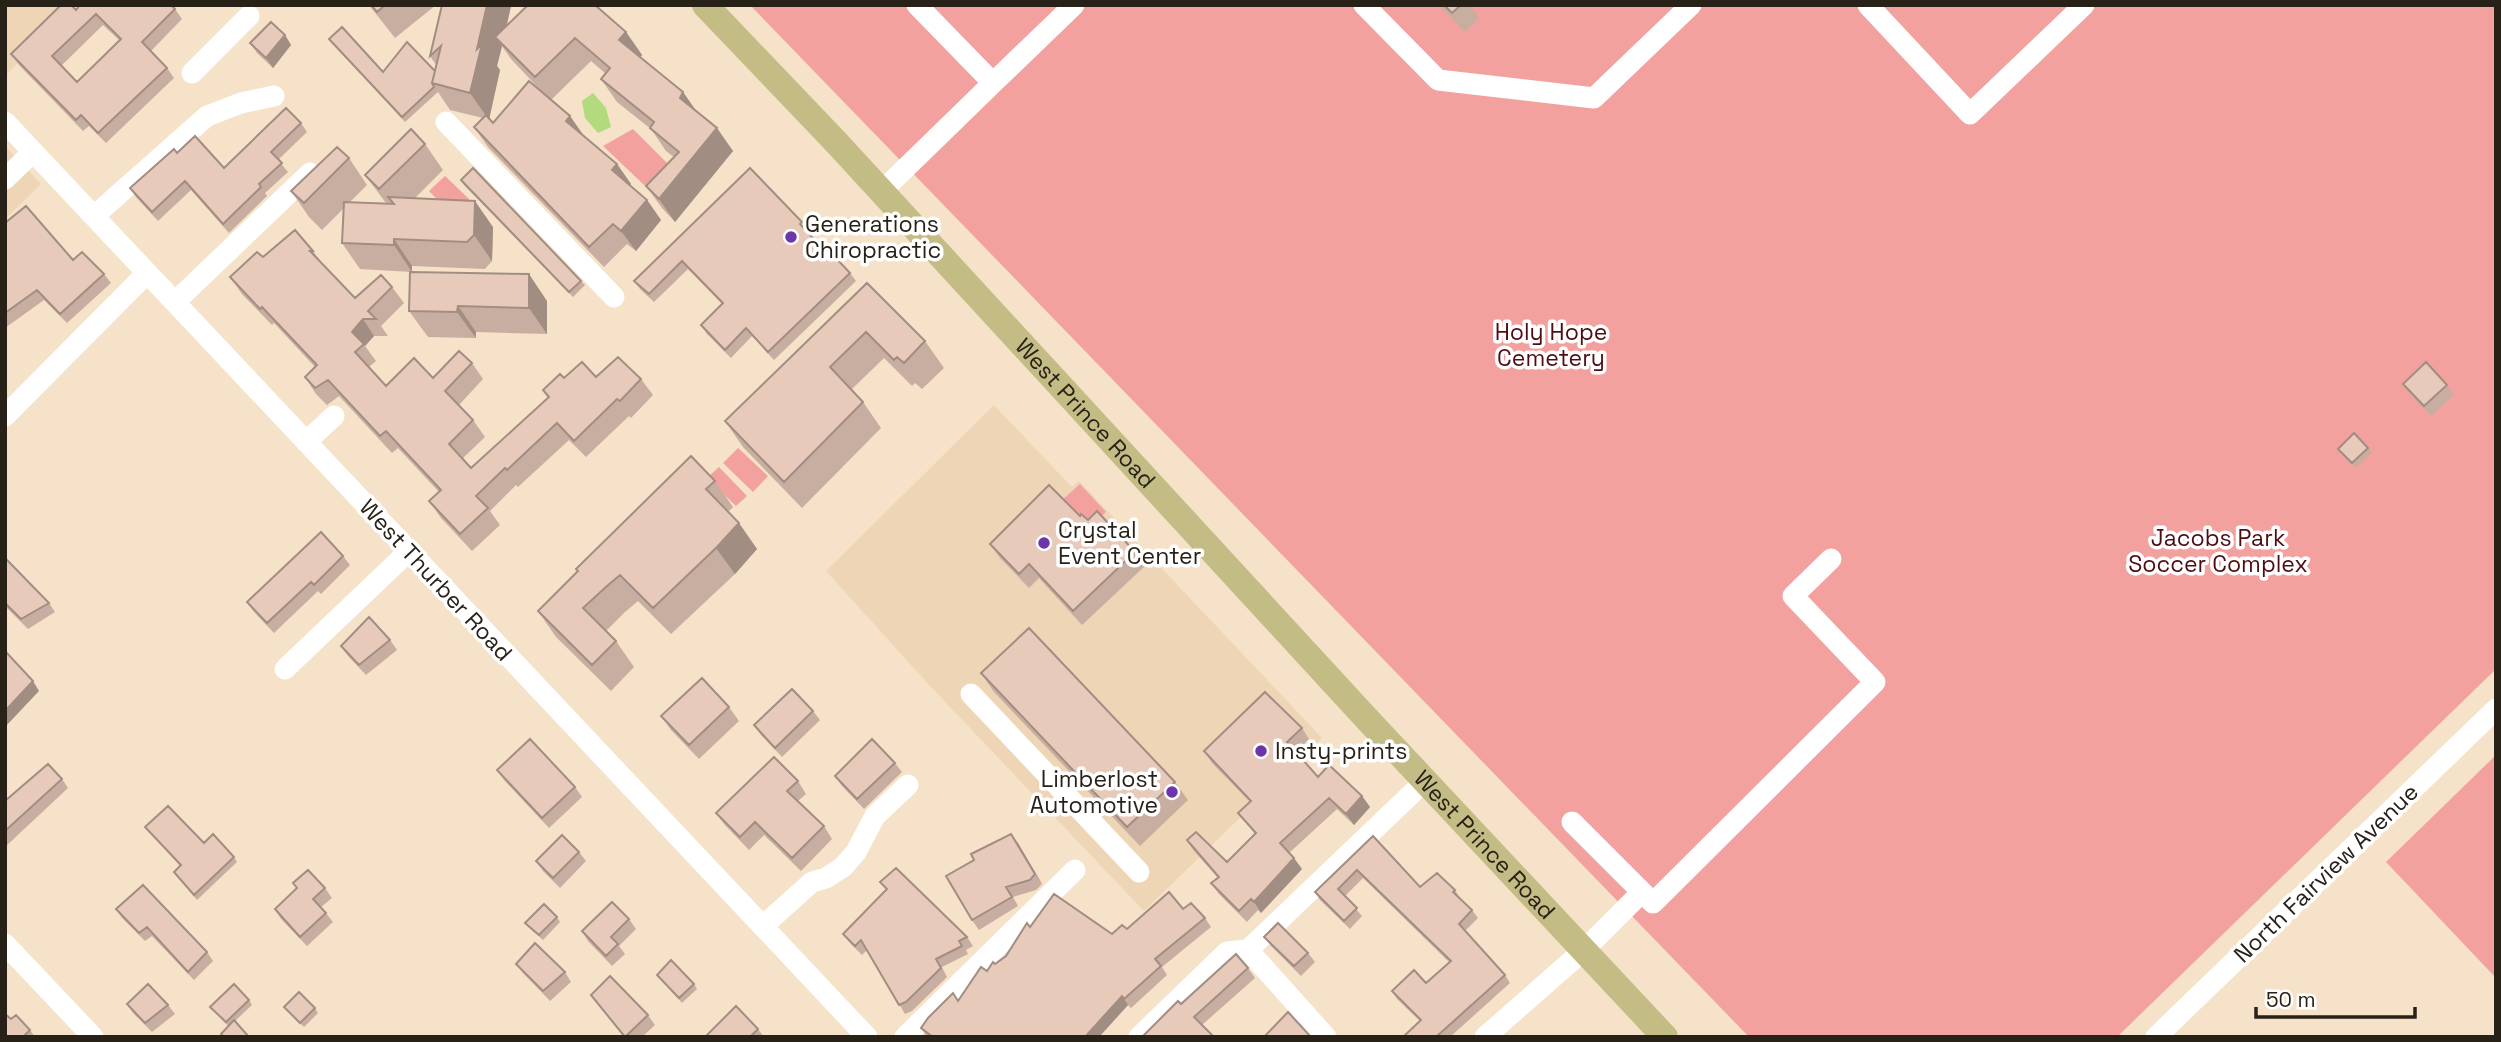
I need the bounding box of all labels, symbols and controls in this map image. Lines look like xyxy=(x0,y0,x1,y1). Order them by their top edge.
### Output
place label: Generations Chiropractic xyxy=(805,209,941,265)
marker: Generations Chiropractic xyxy=(783,229,799,245)
park label: Holy Hope Cemetery xyxy=(1495,317,1607,373)
street label: West Prince Road xyxy=(1009,332,1162,495)
street label: West Thurber Road xyxy=(353,493,519,667)
place label: Crystal Event Center xyxy=(1058,515,1201,571)
park label: Jacobs Park Soccer Complex xyxy=(2128,523,2308,579)
marker: Crystal Event Center xyxy=(1036,535,1052,551)
place label: Insty-prints xyxy=(1275,736,1407,766)
marker: Insty-prints xyxy=(1253,743,1269,759)
place label: Limberlost Automotive xyxy=(1030,764,1158,820)
street label: West Prince Road xyxy=(1408,764,1562,926)
street label: North Fairview Avenue xyxy=(2227,777,2425,969)
marker: Limberlost Automotive xyxy=(1164,784,1180,800)
scale bar xyxy=(2256,976,2415,1020)
text: 50 m xyxy=(2266,986,2316,1013)

